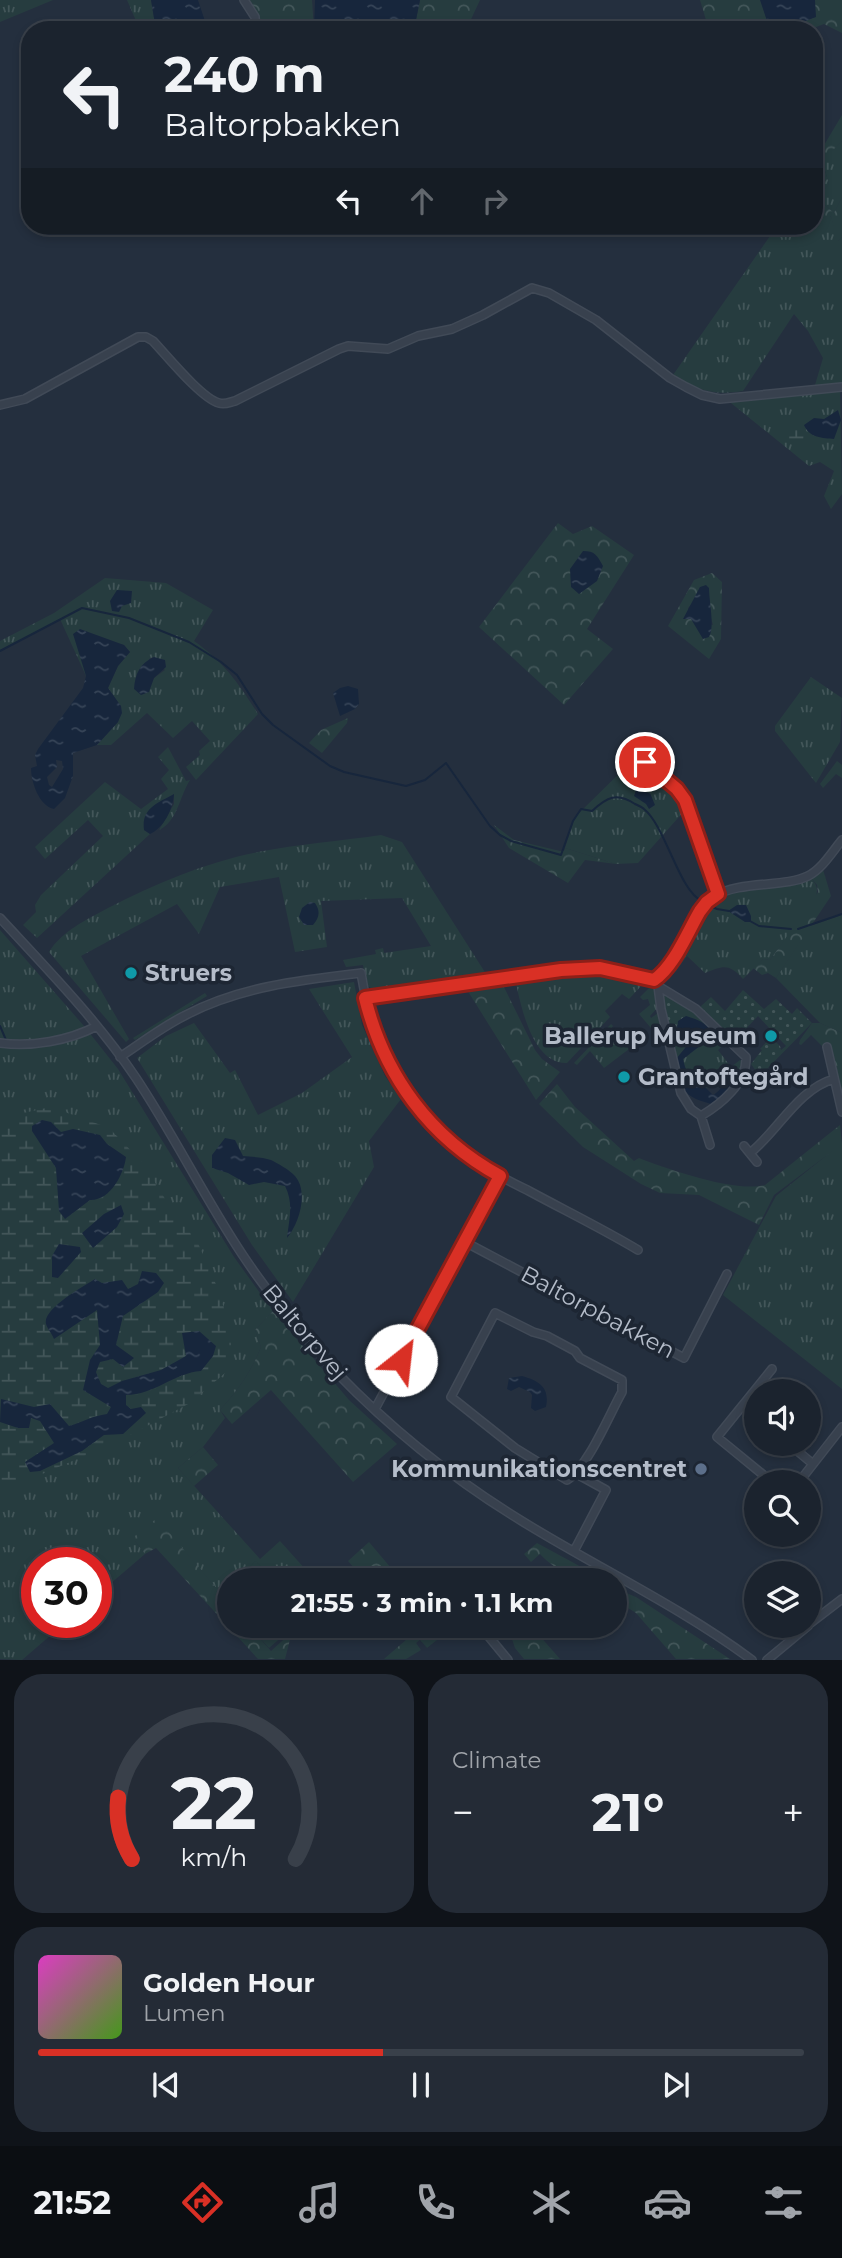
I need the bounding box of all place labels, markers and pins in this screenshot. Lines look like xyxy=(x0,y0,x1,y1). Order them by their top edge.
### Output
pin xyxy=(615,732,675,792)
place label: Struers xyxy=(145,959,232,987)
marker: Struers xyxy=(123,965,139,981)
place label: Ballerup Museum xyxy=(544,1022,757,1050)
marker: Ballerup Museum xyxy=(763,1028,779,1044)
place label: Grantoftegård xyxy=(638,1063,808,1091)
marker: Grantoftegård xyxy=(616,1069,632,1085)
place label: Kommunikationscentret xyxy=(391,1455,687,1483)
marker: Kommunikationscentret xyxy=(693,1461,709,1477)

